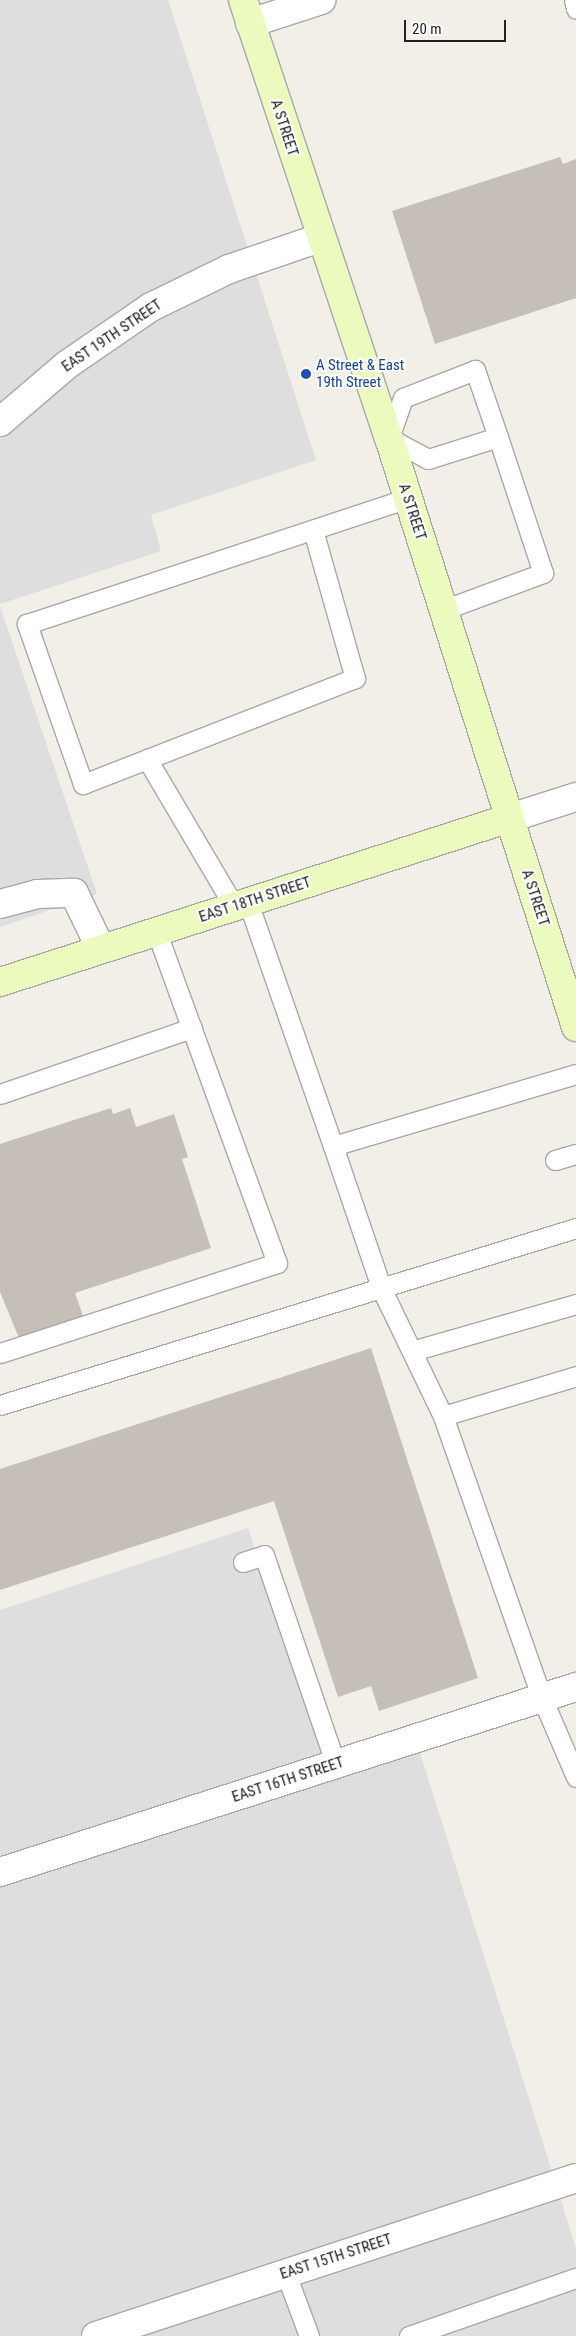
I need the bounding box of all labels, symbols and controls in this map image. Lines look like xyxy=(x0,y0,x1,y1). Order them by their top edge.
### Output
scale bar xyxy=(406,10,508,42)
text: 20 m xyxy=(412,20,442,38)
street label: A STREET xyxy=(266,97,302,159)
street label: EAST 19TH STREET xyxy=(59,296,165,376)
place label: A Street & East 19th Street xyxy=(316,356,404,391)
marker: A Street & East 19th Street xyxy=(300,368,312,380)
street label: A STREET xyxy=(394,481,430,543)
street label: A STREET xyxy=(517,867,553,929)
street label: EAST 18TH STREET xyxy=(197,873,313,927)
street label: EAST 16TH STREET xyxy=(230,1753,346,1807)
street label: EAST 15TH STREET xyxy=(278,2230,394,2284)

